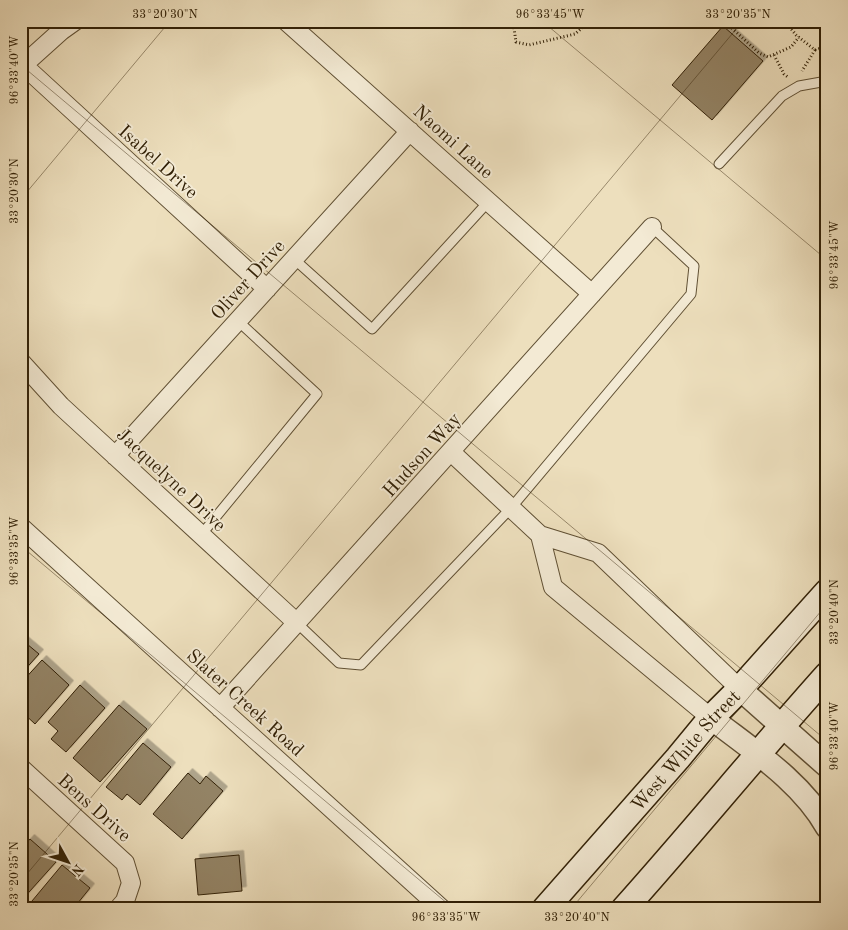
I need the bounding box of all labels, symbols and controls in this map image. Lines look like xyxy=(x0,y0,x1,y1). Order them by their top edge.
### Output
text: 96°33'45"W xyxy=(515,8,585,21)
text: 33°20'35"N xyxy=(705,8,771,21)
text: 33°20'30"N xyxy=(132,9,198,21)
text: 96°33'40"W xyxy=(9,35,21,105)
street label: Naomi Lane xyxy=(409,102,496,183)
street label: Isabel Drive xyxy=(114,122,201,203)
text: 33°20'30"N xyxy=(9,158,21,224)
text: 96°33'45"W xyxy=(828,220,841,290)
street label: Oliver Drive xyxy=(208,237,289,324)
street label: Hudson Way xyxy=(380,410,465,501)
street label: Jacquelyne Drive xyxy=(112,426,229,536)
text: 96°33'35"W xyxy=(8,516,21,586)
text: 33°20'40"N xyxy=(829,579,841,645)
street label: Slater Creek Road xyxy=(182,646,307,761)
street label: West White Street xyxy=(629,688,745,816)
text: 96°33'40"W xyxy=(829,701,841,771)
street label: Bens Drive xyxy=(53,771,134,846)
north arrow xyxy=(42,838,92,888)
text: 33°20'35"N xyxy=(8,841,21,907)
text: N xyxy=(68,861,86,879)
text: 96°33'35"W xyxy=(411,911,481,924)
text: 33°20'40"N xyxy=(544,912,610,924)

